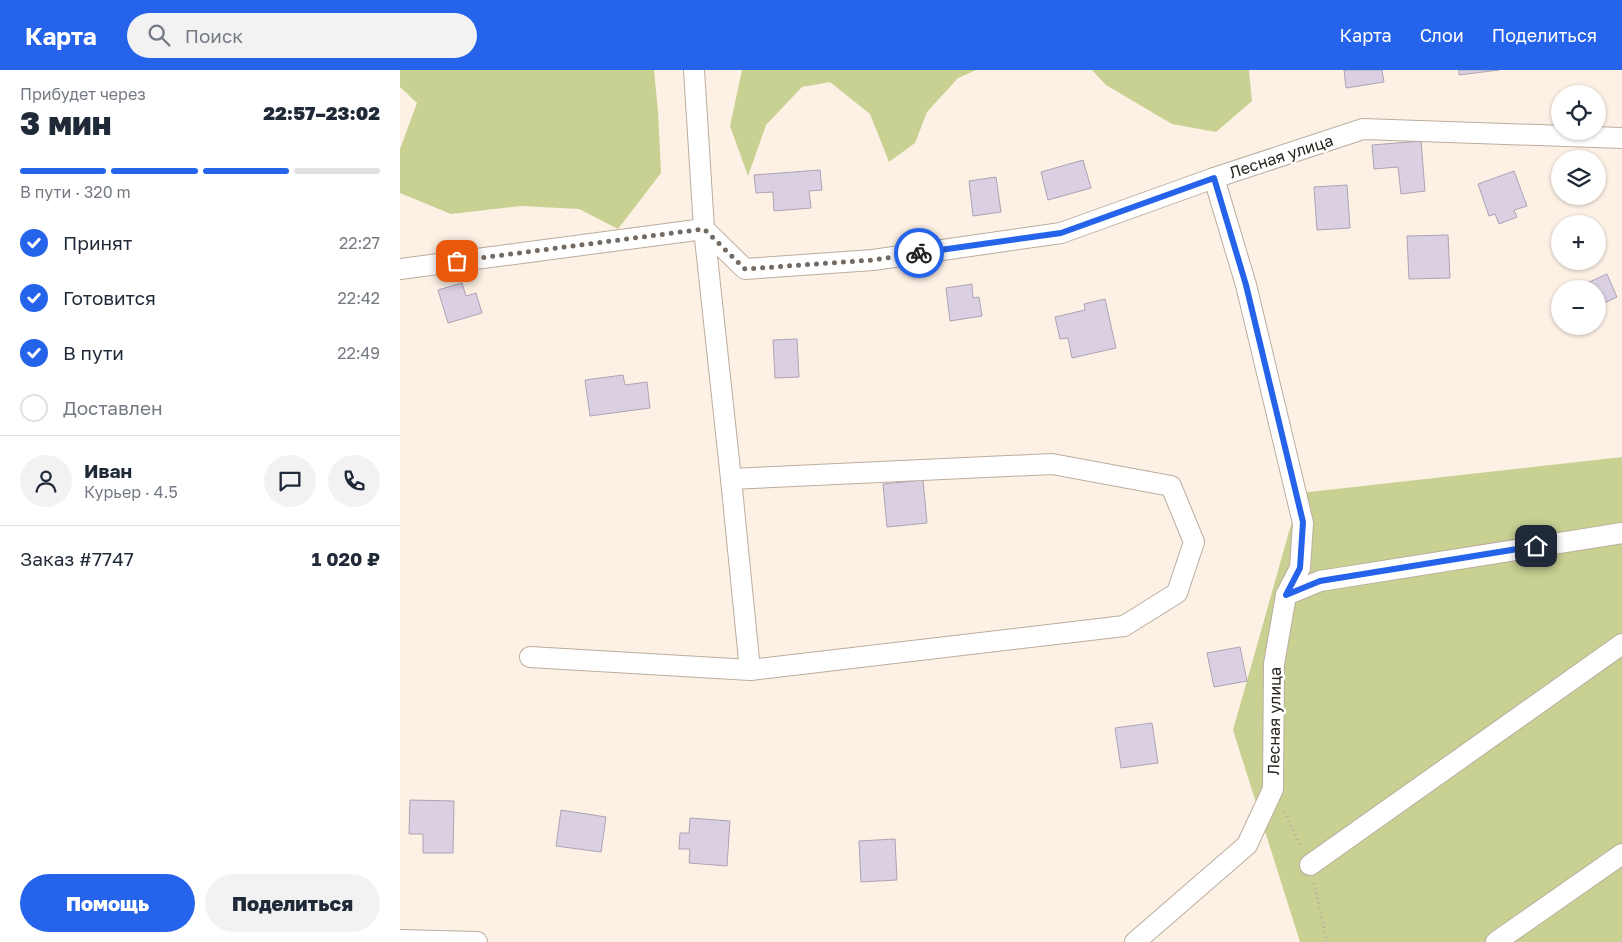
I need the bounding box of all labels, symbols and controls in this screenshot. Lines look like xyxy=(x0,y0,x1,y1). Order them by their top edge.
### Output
search box xyxy=(127,13,477,58)
text: Карта xyxy=(25,21,97,50)
icon: search xyxy=(145,21,173,49)
text: Поиск xyxy=(185,24,243,47)
text: Карта xyxy=(1340,24,1392,46)
text: Слои xyxy=(1420,24,1464,46)
text: Поделиться xyxy=(1492,24,1597,46)
text: Прибудет через xyxy=(20,84,146,104)
map controls xyxy=(1551,85,1606,335)
button: locate xyxy=(1551,85,1606,140)
text: 22:57–23:02 xyxy=(263,101,380,124)
text: 3 мин xyxy=(20,104,111,142)
street label: Лесная улица xyxy=(1226,130,1336,182)
button: layers xyxy=(1551,150,1606,205)
text: В пути · 320 m xyxy=(20,182,131,202)
button: + xyxy=(1551,215,1606,270)
courier xyxy=(894,228,944,278)
icon: check xyxy=(20,229,48,257)
text: Принят xyxy=(63,231,132,254)
text: 22:27 xyxy=(339,233,380,253)
icon: bike xyxy=(905,239,933,267)
pin xyxy=(436,240,478,282)
icon: bag xyxy=(443,247,471,275)
button: − xyxy=(1551,280,1606,335)
icon: check xyxy=(20,284,48,312)
text: Готовится xyxy=(63,286,156,309)
text: 22:42 xyxy=(338,288,380,308)
icon: check xyxy=(20,339,48,367)
text: В пути xyxy=(63,341,124,364)
text: 22:49 xyxy=(337,343,380,363)
text: Доставлен xyxy=(63,396,163,419)
button: person xyxy=(20,455,72,507)
button: chat xyxy=(264,455,316,507)
button: phone xyxy=(328,455,380,507)
text: Иван xyxy=(84,459,132,482)
text: Курьер · 4.5 xyxy=(84,482,178,502)
pin xyxy=(1515,525,1557,567)
icon: home xyxy=(1522,532,1550,560)
text: Заказ #7747 xyxy=(20,547,134,570)
text: 1 020 ₽ xyxy=(312,547,380,570)
street label: Лесная улица xyxy=(1263,667,1285,775)
button: Помощь xyxy=(20,874,195,932)
button: Поделиться xyxy=(205,874,380,932)

